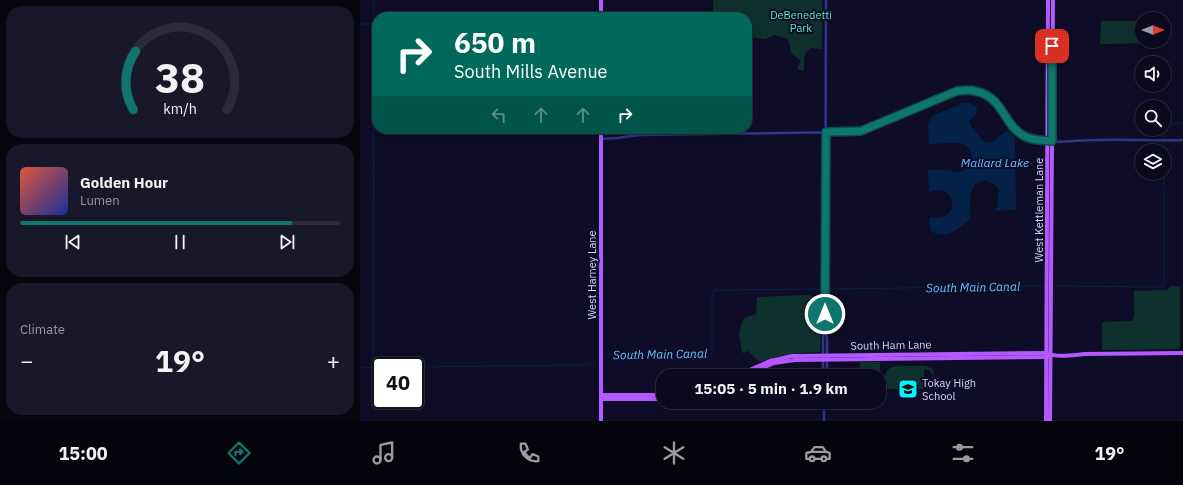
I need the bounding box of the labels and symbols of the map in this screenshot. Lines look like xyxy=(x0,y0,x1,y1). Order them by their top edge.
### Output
park label: DeBenedetti Park xyxy=(770,8,832,35)
north arrow xyxy=(1135,12,1171,48)
pin xyxy=(1035,29,1069,63)
water label: Mallard Lake xyxy=(961,155,1029,170)
street label: West Kettleman Lane xyxy=(1032,158,1046,262)
street label: West Harney Lane xyxy=(585,230,599,320)
water label: South Main Canal xyxy=(926,279,1021,295)
position arrow xyxy=(804,293,846,335)
street label: South Ham Lane xyxy=(850,337,932,353)
water label: South Main Canal xyxy=(613,346,708,362)
speed limit sign: 40 xyxy=(372,357,424,409)
place label: Tokay High School xyxy=(922,376,976,403)
school or university icon: Tokay High School xyxy=(897,378,919,400)

